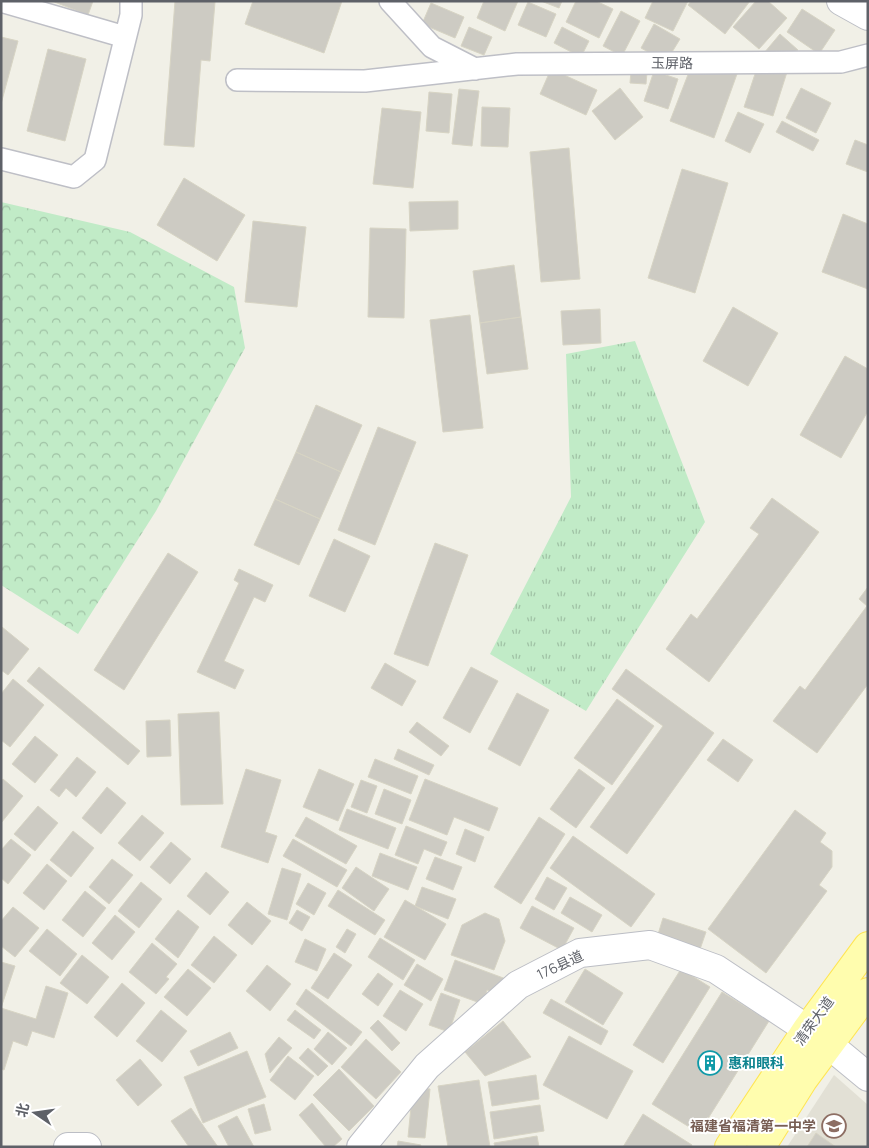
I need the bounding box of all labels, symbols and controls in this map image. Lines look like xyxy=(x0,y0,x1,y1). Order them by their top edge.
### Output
street label: 玉屏路 xyxy=(651,53,693,72)
street label: 176县道 xyxy=(533,946,586,984)
street label: 清荣大道 xyxy=(789,992,838,1049)
building icon: 惠和眼科 xyxy=(697,1050,723,1076)
place label: 惠和眼科 xyxy=(728,1053,784,1072)
north arrow xyxy=(10,1088,60,1138)
text: 北 xyxy=(11,1101,33,1119)
school or university icon: 福建省福清第一中学 xyxy=(821,1113,847,1139)
place label: 福建省福清第一中学 xyxy=(690,1116,816,1135)

